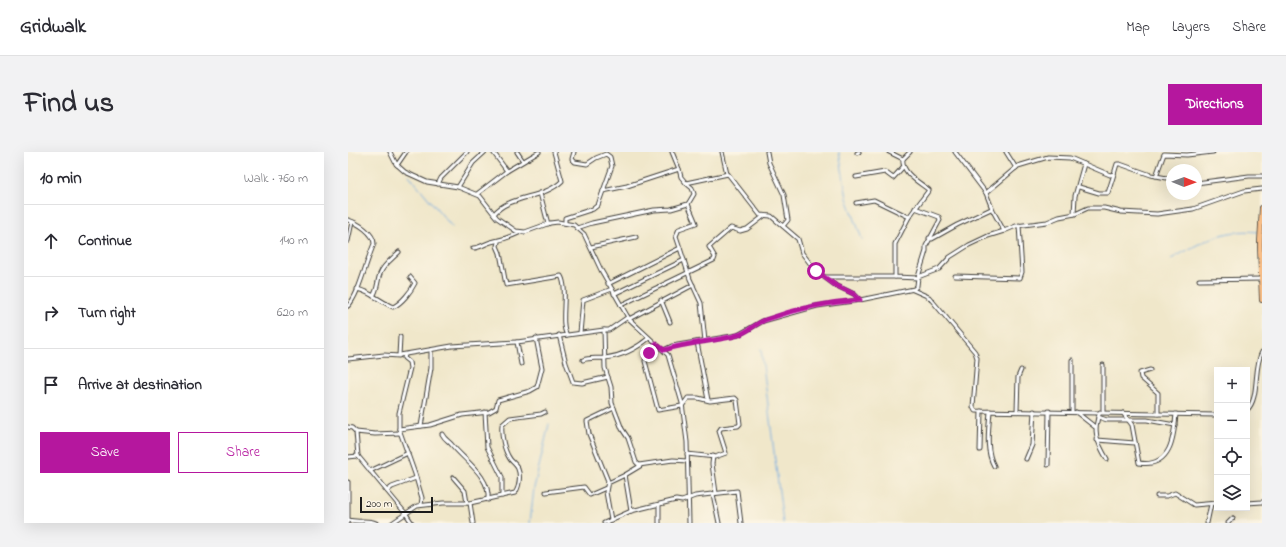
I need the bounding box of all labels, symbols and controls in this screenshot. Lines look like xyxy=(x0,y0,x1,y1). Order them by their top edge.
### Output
text: Gridwalk xyxy=(20,14,86,41)
text: Map xyxy=(1126,17,1150,38)
text: Layers xyxy=(1172,17,1210,38)
text: Share xyxy=(1232,17,1266,38)
text: Find us xyxy=(24,84,114,125)
button: Directions xyxy=(1168,84,1262,125)
north arrow xyxy=(1166,164,1202,200)
text: 10 min xyxy=(40,166,82,191)
text: Walk · 760 m xyxy=(244,169,308,188)
icon: ahead xyxy=(40,230,62,252)
text: Continue xyxy=(78,230,132,252)
text: 140 m xyxy=(280,231,308,250)
route start xyxy=(807,262,825,280)
icon: right xyxy=(40,302,62,324)
text: Turn right xyxy=(78,302,136,324)
text: 620 m xyxy=(277,303,308,322)
route end xyxy=(640,344,658,362)
map controls xyxy=(1214,367,1250,511)
button: + xyxy=(1214,367,1250,403)
icon: arrive xyxy=(40,374,62,396)
text: Arrive at destination xyxy=(78,374,202,396)
button: − xyxy=(1214,403,1250,439)
button: Save xyxy=(40,432,170,473)
button: Share xyxy=(178,432,308,473)
button: locate xyxy=(1214,439,1250,475)
button: layers xyxy=(1214,475,1250,511)
scale bar xyxy=(360,495,433,514)
text: 200 m xyxy=(366,496,392,512)

